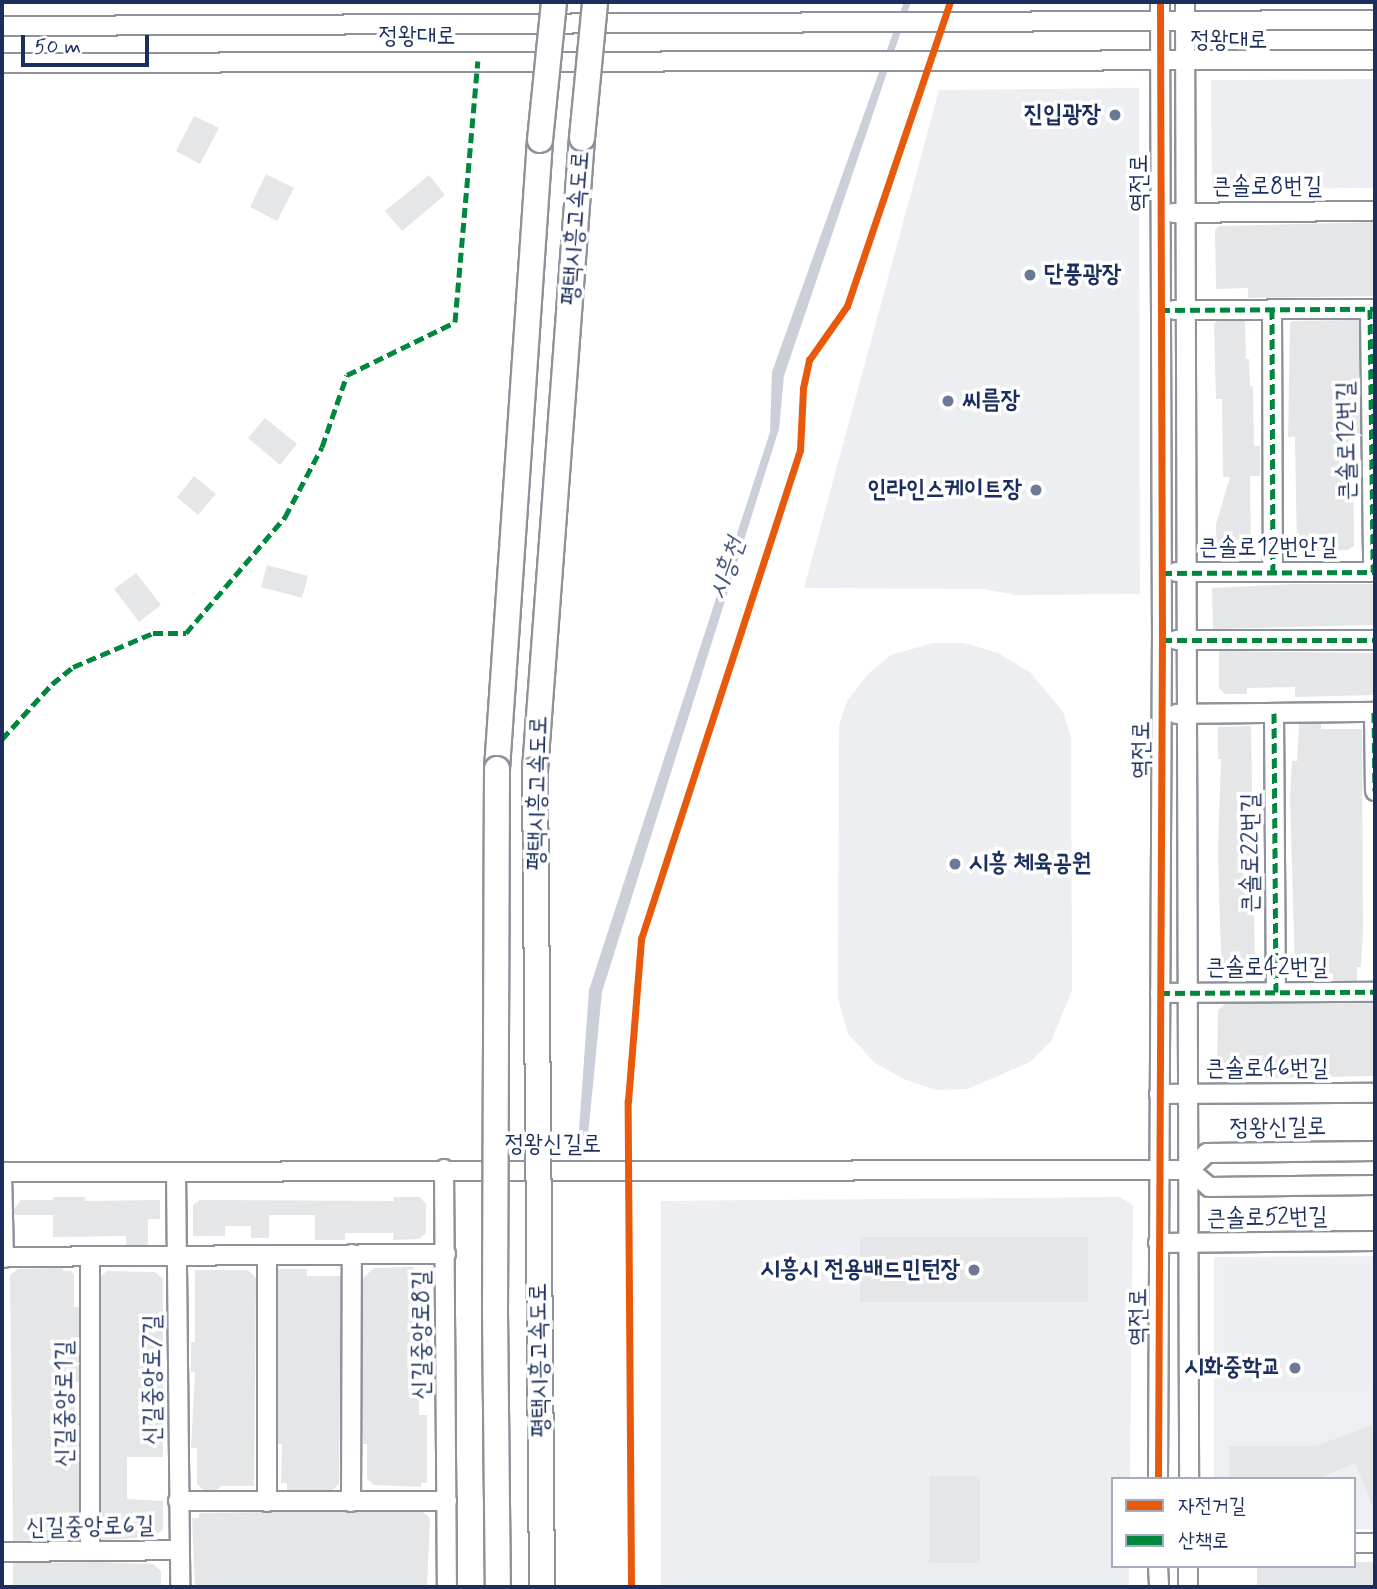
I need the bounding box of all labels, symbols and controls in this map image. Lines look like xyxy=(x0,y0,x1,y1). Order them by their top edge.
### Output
scale bar xyxy=(24,21,152,65)
street label: 정왕대로 xyxy=(378,23,456,51)
street label: 정왕대로 xyxy=(1190,27,1268,55)
text: 50 m xyxy=(34,33,81,61)
place label: 진입광장 xyxy=(1024,101,1101,129)
marker: 진입광장 xyxy=(1107,107,1123,123)
street label: 평택시흥고속도로 xyxy=(556,150,596,306)
street label: 역전로 xyxy=(1126,154,1154,212)
street label: 큰솔로8번길 xyxy=(1212,173,1322,201)
place label: 단풍광장 xyxy=(1044,261,1121,289)
marker: 단풍광장 xyxy=(1022,267,1038,283)
street label: 큰솔로12번길 xyxy=(1332,381,1362,501)
place label: 씨름장 xyxy=(962,387,1020,415)
marker: 씨름장 xyxy=(940,393,956,409)
place label: 인라인스케이트장 xyxy=(868,476,1022,504)
marker: 인라인스케이트장 xyxy=(1028,482,1044,498)
water label: 시흥천 xyxy=(703,534,753,604)
street label: 큰솔로12번안길 xyxy=(1199,534,1337,562)
street label: 평택시흥고속도로 xyxy=(522,716,554,870)
street label: 역전로 xyxy=(1128,721,1156,779)
street label: 큰솔로22번길 xyxy=(1237,793,1265,913)
place label: 시흥 체육공원 xyxy=(969,850,1091,878)
marker: 시흥 체육공원 xyxy=(947,856,963,872)
street label: 큰솔로42번길 xyxy=(1206,954,1328,982)
street label: 큰솔로46번길 xyxy=(1206,1055,1328,1083)
street label: 정왕신길로 xyxy=(1229,1113,1327,1143)
street label: 정왕신길로 xyxy=(505,1131,601,1159)
street label: 큰솔로52번길 xyxy=(1206,1203,1328,1233)
place label: 시흥시 전용배드민턴장 xyxy=(760,1256,960,1284)
marker: 시흥시 전용배드민턴장 xyxy=(966,1262,982,1278)
street label: 신길중앙로8길 xyxy=(408,1270,436,1400)
street label: 평택시흥고속도로 xyxy=(524,1283,556,1437)
street label: 역전로 xyxy=(1125,1288,1153,1346)
street label: 신길중앙로7길 xyxy=(139,1315,167,1445)
street label: 신길중앙로1길 xyxy=(51,1341,79,1467)
place label: 시화중학교 xyxy=(1184,1354,1281,1382)
marker: 시화중학교 xyxy=(1287,1360,1303,1376)
legend xyxy=(1111,1477,1356,1568)
text: 자전거길 xyxy=(1178,1492,1246,1520)
street label: 신길중앙로6길 xyxy=(26,1511,154,1543)
text: 산책로 xyxy=(1178,1527,1229,1555)

